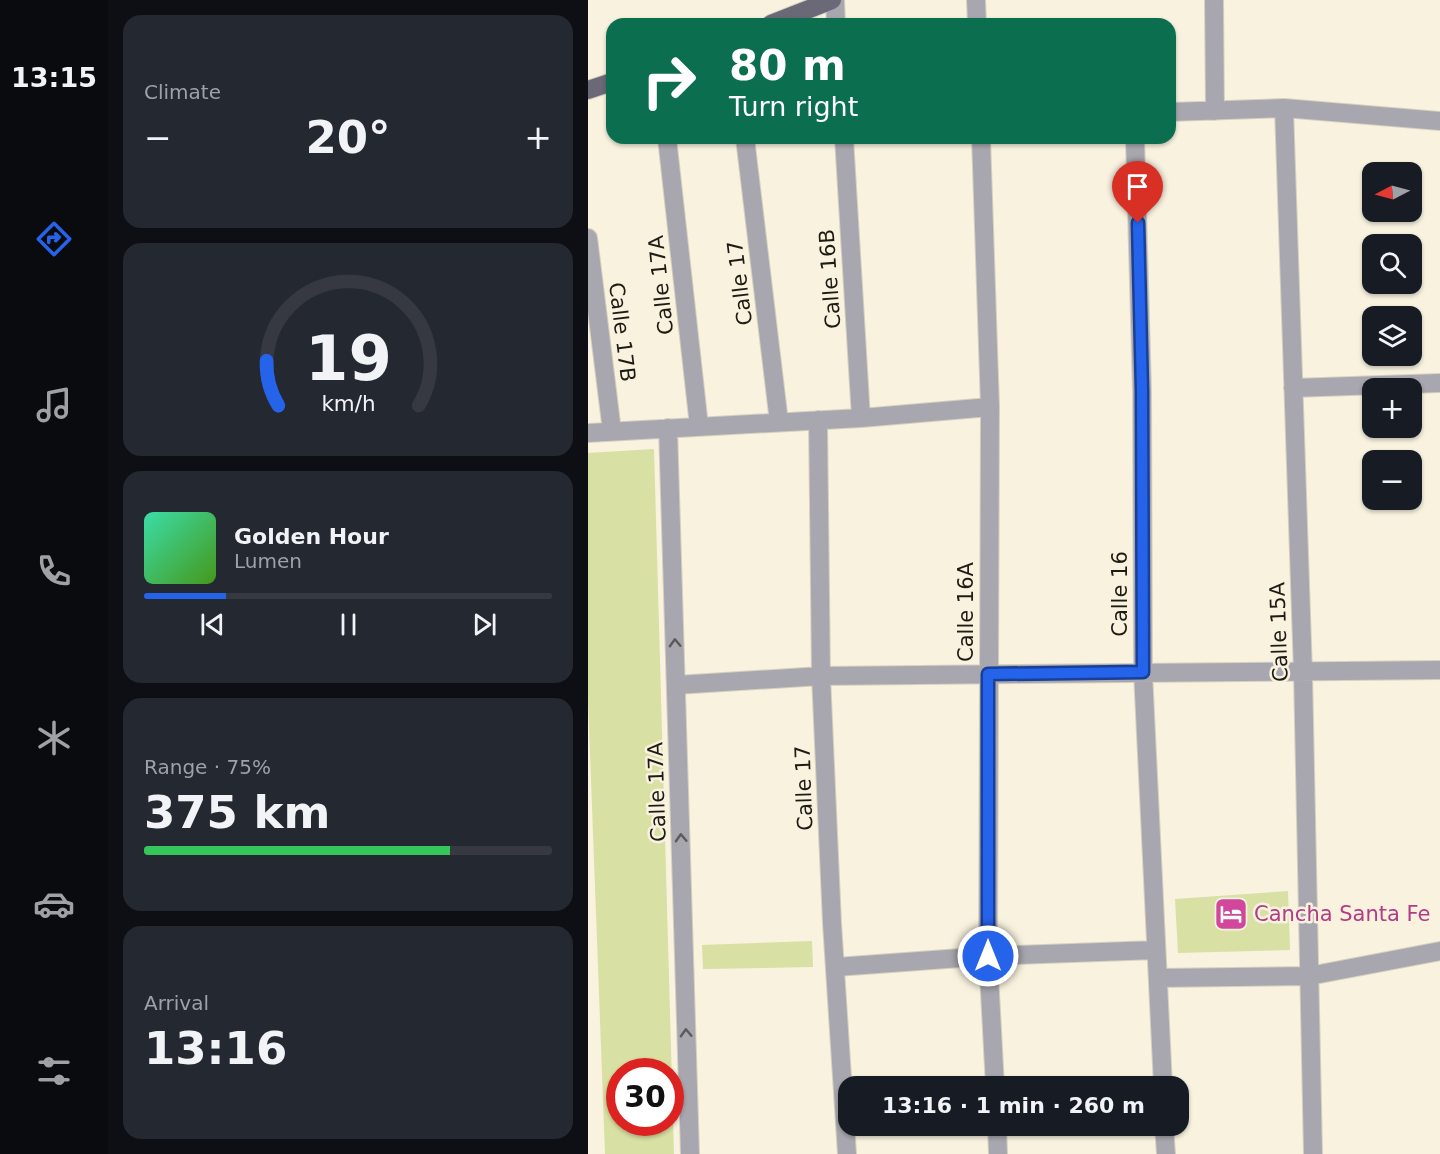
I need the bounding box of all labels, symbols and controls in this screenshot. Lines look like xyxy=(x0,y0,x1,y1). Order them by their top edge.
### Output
text: 80 m xyxy=(729,41,846,90)
icon: right xyxy=(630,42,708,120)
text: 13:15 xyxy=(11,62,97,93)
text: Climate xyxy=(144,80,221,104)
text: Turn right xyxy=(729,91,858,122)
text: 20° xyxy=(305,111,391,164)
text: − xyxy=(144,118,172,157)
text: + xyxy=(524,118,552,157)
pin xyxy=(1112,161,1163,223)
north arrow xyxy=(1362,162,1422,222)
map controls xyxy=(1362,162,1422,510)
icon: arrive xyxy=(1121,170,1154,203)
icon: directions xyxy=(33,218,75,260)
street label: Calle 16B xyxy=(815,228,845,330)
street label: Calle 17A xyxy=(644,233,678,336)
button: search xyxy=(1362,234,1422,294)
street label: Calle 17 xyxy=(723,239,757,327)
street label: Calle 17B xyxy=(604,281,640,383)
button: layers xyxy=(1362,306,1422,366)
text: 19 xyxy=(305,322,391,395)
button: + xyxy=(1362,378,1422,438)
icon: music xyxy=(33,384,75,426)
text: km/h xyxy=(321,392,375,417)
button: − xyxy=(1362,450,1422,510)
text: Golden Hour xyxy=(234,524,389,549)
text: Lumen xyxy=(234,549,302,573)
icon: phone xyxy=(33,550,75,592)
street label: Calle 16 xyxy=(1108,551,1132,637)
street label: Calle 16A xyxy=(954,561,978,662)
street label: Calle 15A xyxy=(1265,581,1293,682)
icon: previous xyxy=(196,608,229,641)
icon: pause xyxy=(332,608,365,641)
icon: next xyxy=(468,608,501,641)
one-way arrow xyxy=(668,638,681,647)
icon: climate xyxy=(33,717,75,759)
street label: Calle 17A xyxy=(643,741,671,842)
street label: Calle 17 xyxy=(791,745,817,831)
text: Range · 75% xyxy=(144,755,271,779)
text: 375 km xyxy=(144,786,330,839)
one-way arrow xyxy=(674,833,687,842)
icon: car xyxy=(33,883,75,925)
hotel icon: Cancha Santa Fe xyxy=(1213,896,1249,932)
place label: Cancha Santa Fe xyxy=(1254,902,1430,926)
position arrow xyxy=(956,924,1020,988)
text: Arrival xyxy=(144,991,209,1015)
text: 13:16 xyxy=(144,1022,287,1075)
one-way arrow xyxy=(680,1028,693,1037)
icon: filters xyxy=(33,1050,75,1092)
speed limit sign: 30 xyxy=(606,1058,684,1136)
text: 13:16 · 1 min · 260 m xyxy=(882,1093,1145,1118)

